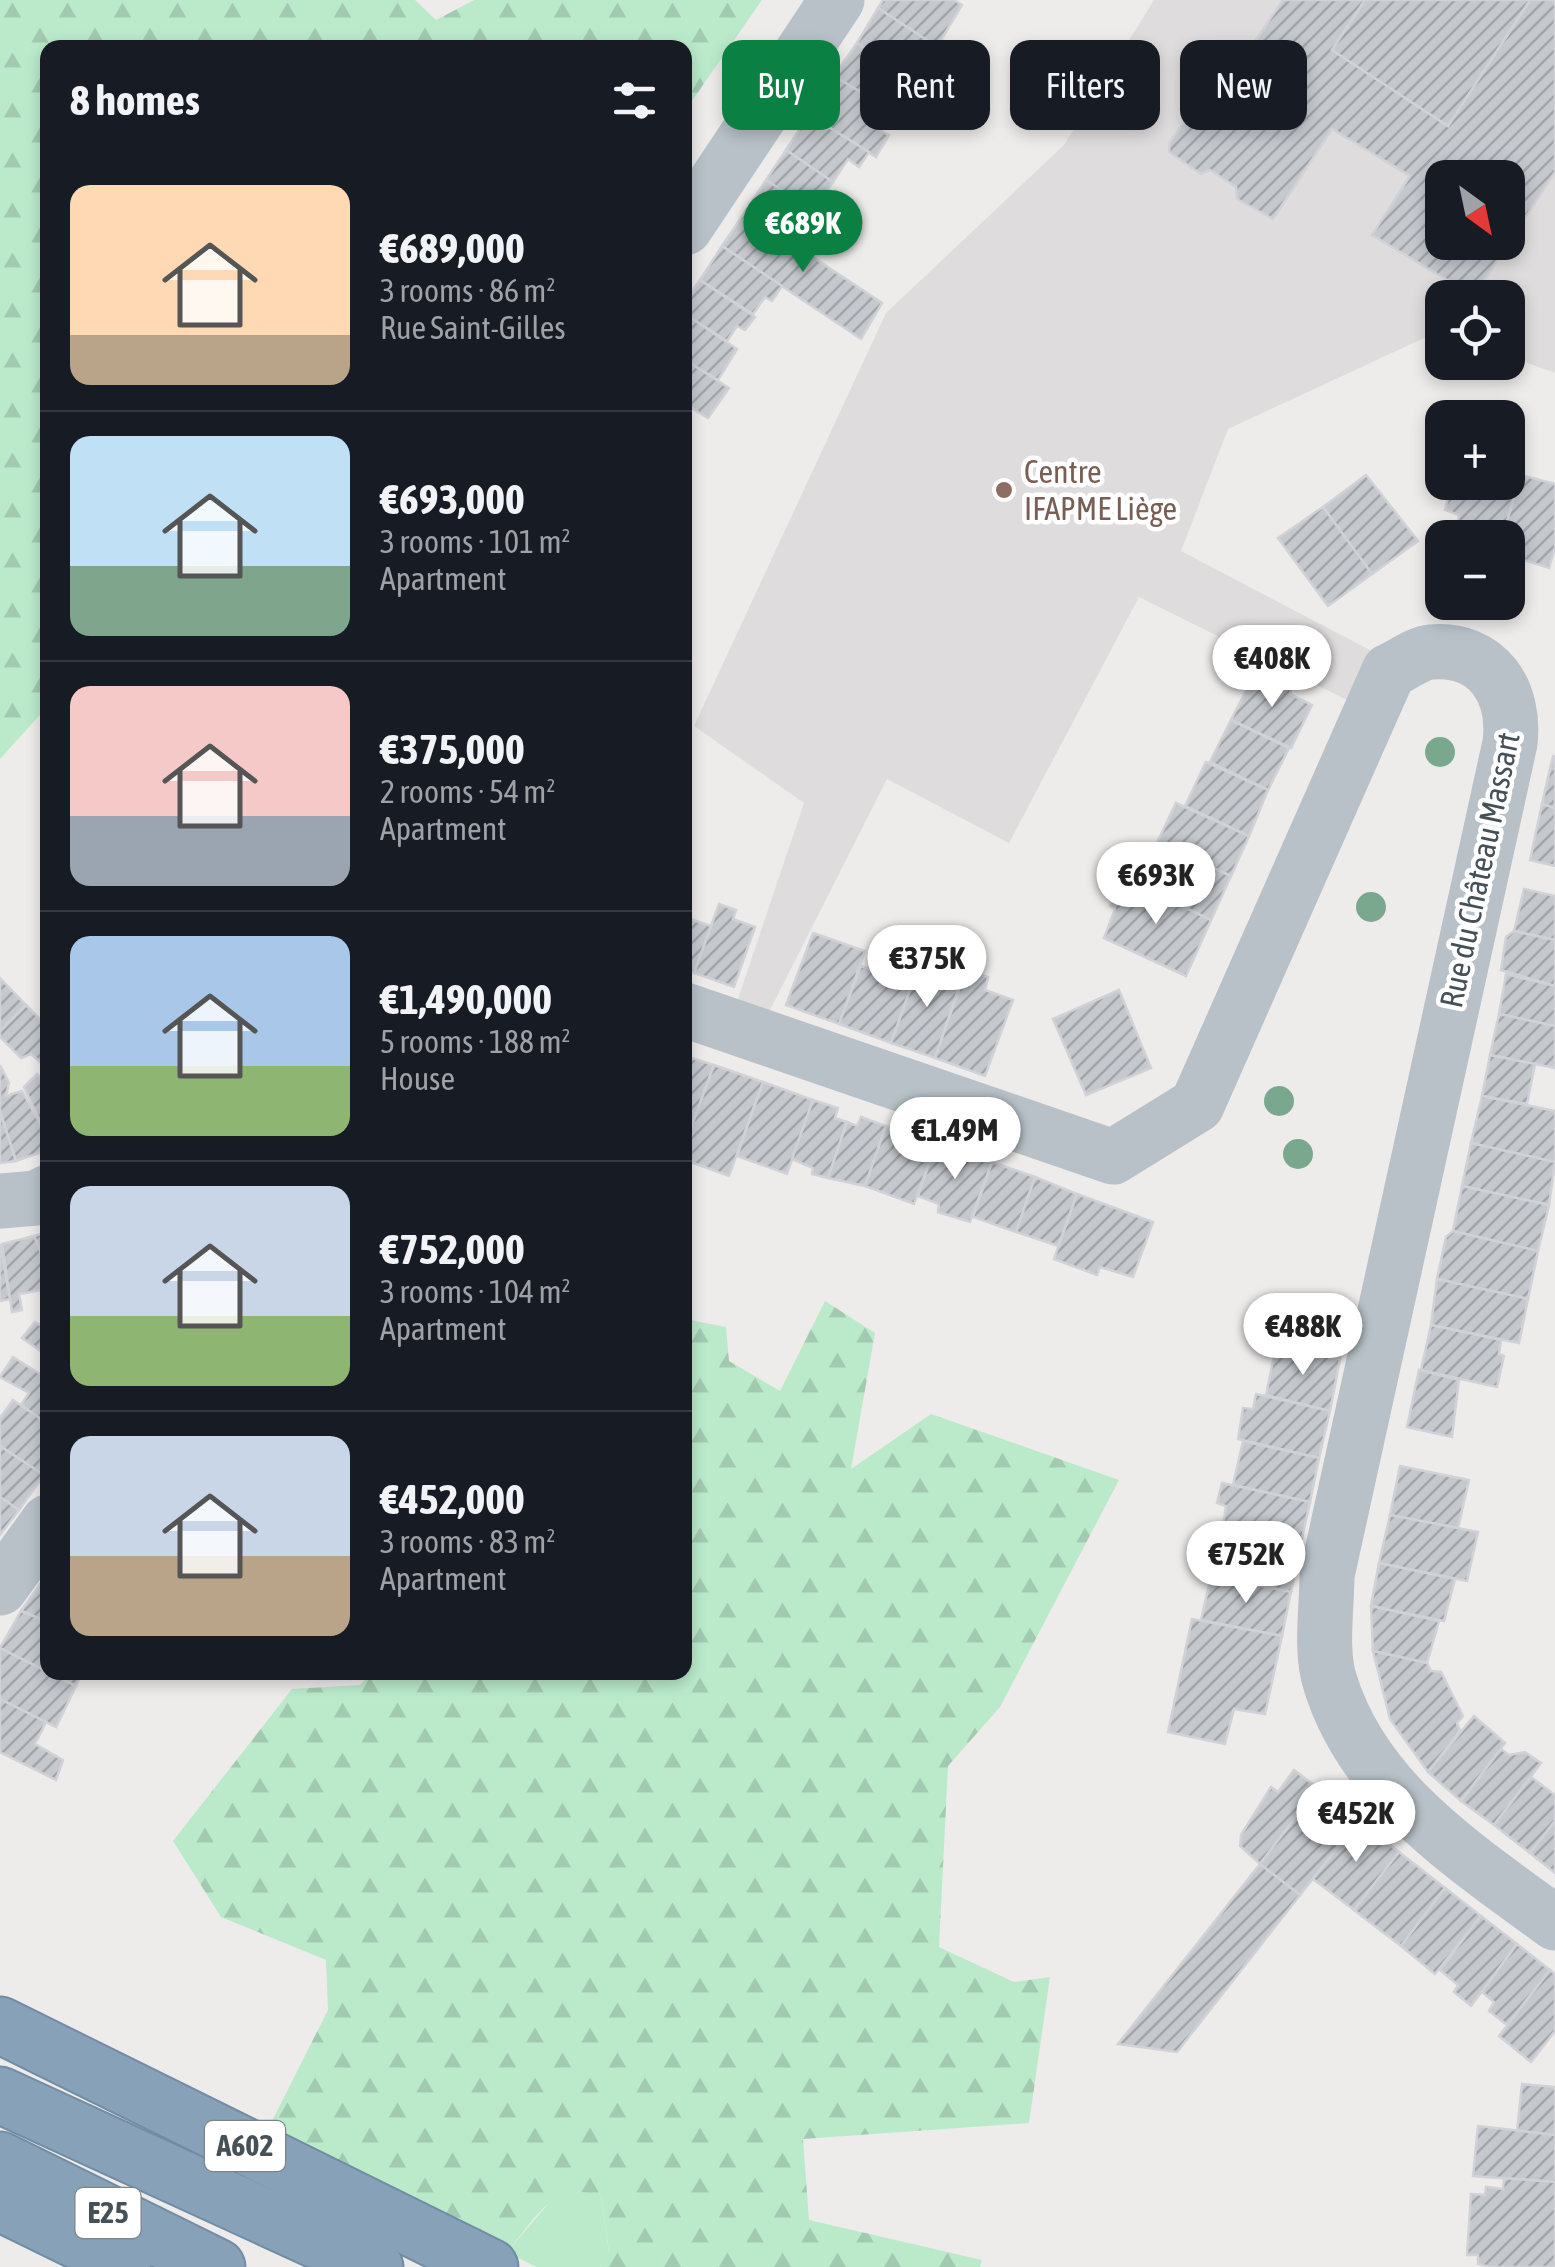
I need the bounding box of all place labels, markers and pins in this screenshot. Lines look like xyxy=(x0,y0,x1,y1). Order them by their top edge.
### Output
pin: €689K xyxy=(733,190,873,275)
place label: Centre IFAPME Liège xyxy=(1024,453,1177,527)
marker: Centre IFAPME Liège xyxy=(993,479,1015,501)
pin: €408K xyxy=(1202,625,1342,710)
pin: €693K xyxy=(1086,842,1226,927)
pin: €375K xyxy=(857,925,997,1010)
pin: €1.49M xyxy=(874,1097,1036,1182)
pin: €488K xyxy=(1233,1293,1373,1378)
pin: €752K xyxy=(1176,1521,1316,1606)
pin: €452K xyxy=(1286,1780,1426,1865)

